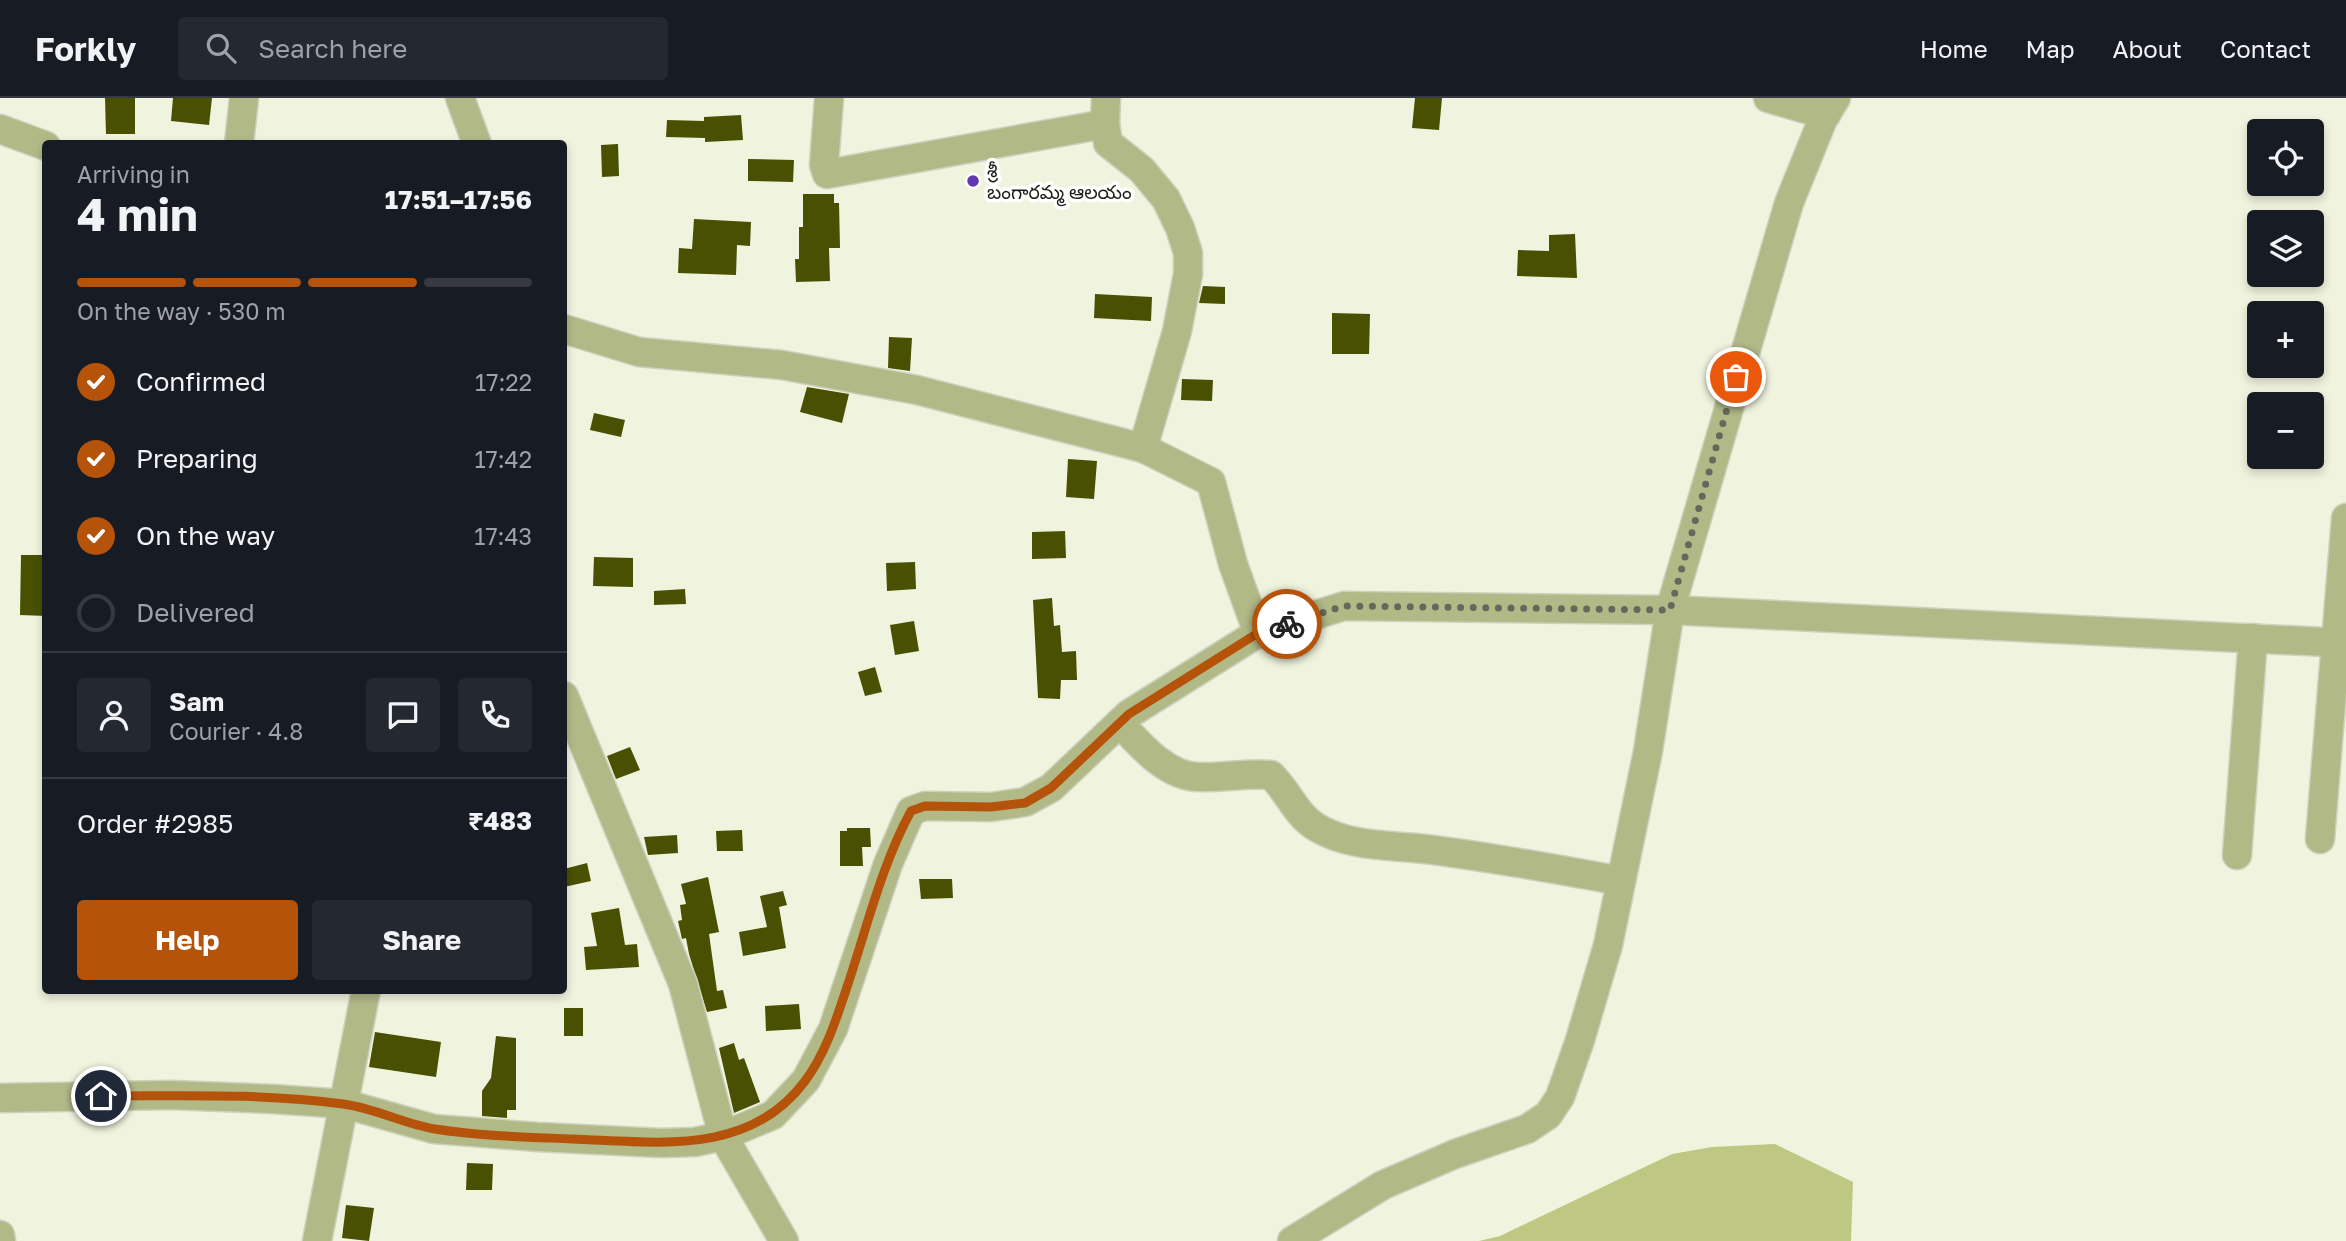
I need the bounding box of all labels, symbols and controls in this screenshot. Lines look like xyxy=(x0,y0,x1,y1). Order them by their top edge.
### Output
search box xyxy=(178,17,668,80)
text: Forkly xyxy=(35,29,136,68)
icon: search xyxy=(202,29,240,67)
text: Search here xyxy=(258,33,407,64)
text: Home xyxy=(1920,34,1988,63)
text: Map xyxy=(2026,34,2075,63)
text: About xyxy=(2113,34,2182,63)
text: Contact xyxy=(2220,34,2311,63)
map controls xyxy=(2247,119,2324,469)
button: locate xyxy=(2247,119,2324,196)
place label: శ్రీ బంగారమ్మ ఆలయం xyxy=(987,158,1132,207)
text: Arriving in xyxy=(77,160,190,188)
marker: శ్రీ బంగారమ్మ ఆలయం xyxy=(965,173,981,189)
text: 17:51–17:56 xyxy=(385,184,532,215)
text: 4 min xyxy=(77,186,198,241)
button: layers xyxy=(2247,210,2324,287)
text: On the way · 530 m xyxy=(77,297,286,325)
button: + xyxy=(2247,301,2324,378)
pin xyxy=(1706,347,1766,407)
icon: bag xyxy=(1717,358,1755,396)
icon: check xyxy=(77,363,115,401)
text: Confirmed xyxy=(136,366,266,397)
text: 17:22 xyxy=(475,368,532,396)
button: − xyxy=(2247,392,2324,469)
icon: check xyxy=(77,440,115,478)
text: Preparing xyxy=(136,443,258,474)
text: 17:42 xyxy=(474,445,532,473)
icon: check xyxy=(77,517,115,555)
text: On the way xyxy=(136,520,275,551)
text: 17:43 xyxy=(474,522,532,550)
courier xyxy=(1252,589,1322,659)
text: Delivered xyxy=(136,597,255,628)
icon: bike xyxy=(1268,605,1306,643)
button: person xyxy=(77,678,151,752)
button: chat xyxy=(366,678,440,752)
button: phone xyxy=(458,678,532,752)
text: Sam xyxy=(169,686,224,717)
text: Courier · 4.8 xyxy=(169,717,303,745)
text: ₹483 xyxy=(468,805,532,836)
text: Order #2985 xyxy=(77,808,233,839)
button: Help xyxy=(77,900,298,980)
button: Share xyxy=(312,900,532,980)
pin xyxy=(71,1066,131,1126)
icon: home xyxy=(82,1077,120,1115)

